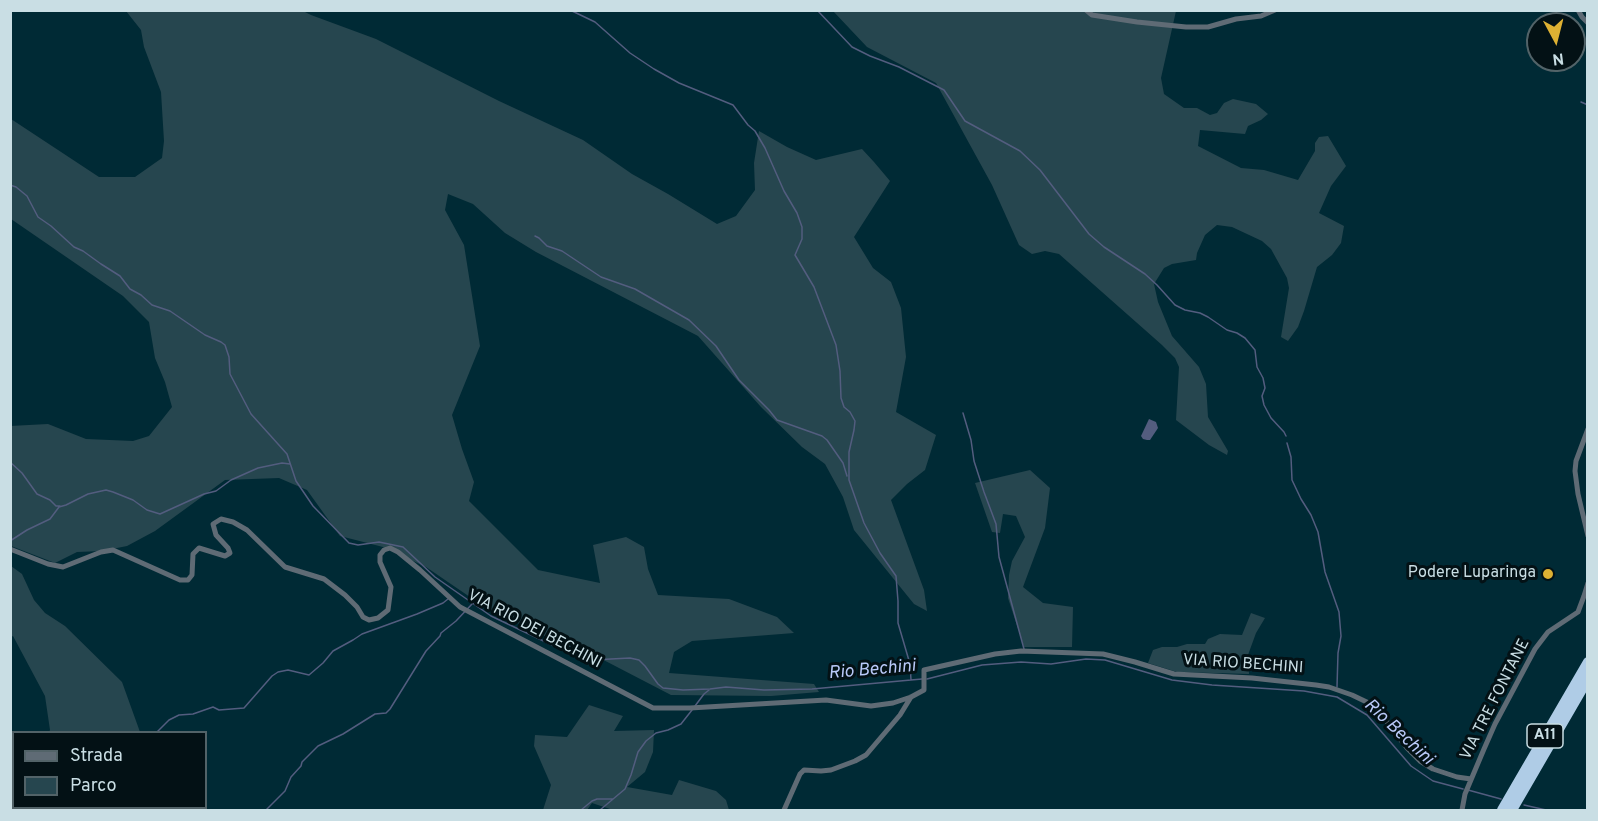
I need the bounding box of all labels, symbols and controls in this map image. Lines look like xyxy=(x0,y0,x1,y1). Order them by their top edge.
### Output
north arrow xyxy=(1526,12,1586,72)
text: N xyxy=(1551,47,1565,69)
place label: Podere Luparinga xyxy=(1408,564,1536,584)
marker: Podere Luparinga xyxy=(1541,567,1555,581)
street label: VIA RIO DEI BECHINI xyxy=(463,586,605,674)
street label: VIA TRE FONTANE xyxy=(1457,636,1535,764)
street label: VIA RIO BECHINI xyxy=(1182,651,1304,679)
water label: Rio Bechini xyxy=(828,656,916,686)
water label: Rio Bechini xyxy=(1359,695,1437,771)
road number: A11 xyxy=(1527,724,1563,748)
legend xyxy=(12,731,207,809)
text: Strada xyxy=(70,745,123,768)
text: Parco xyxy=(70,775,116,798)

